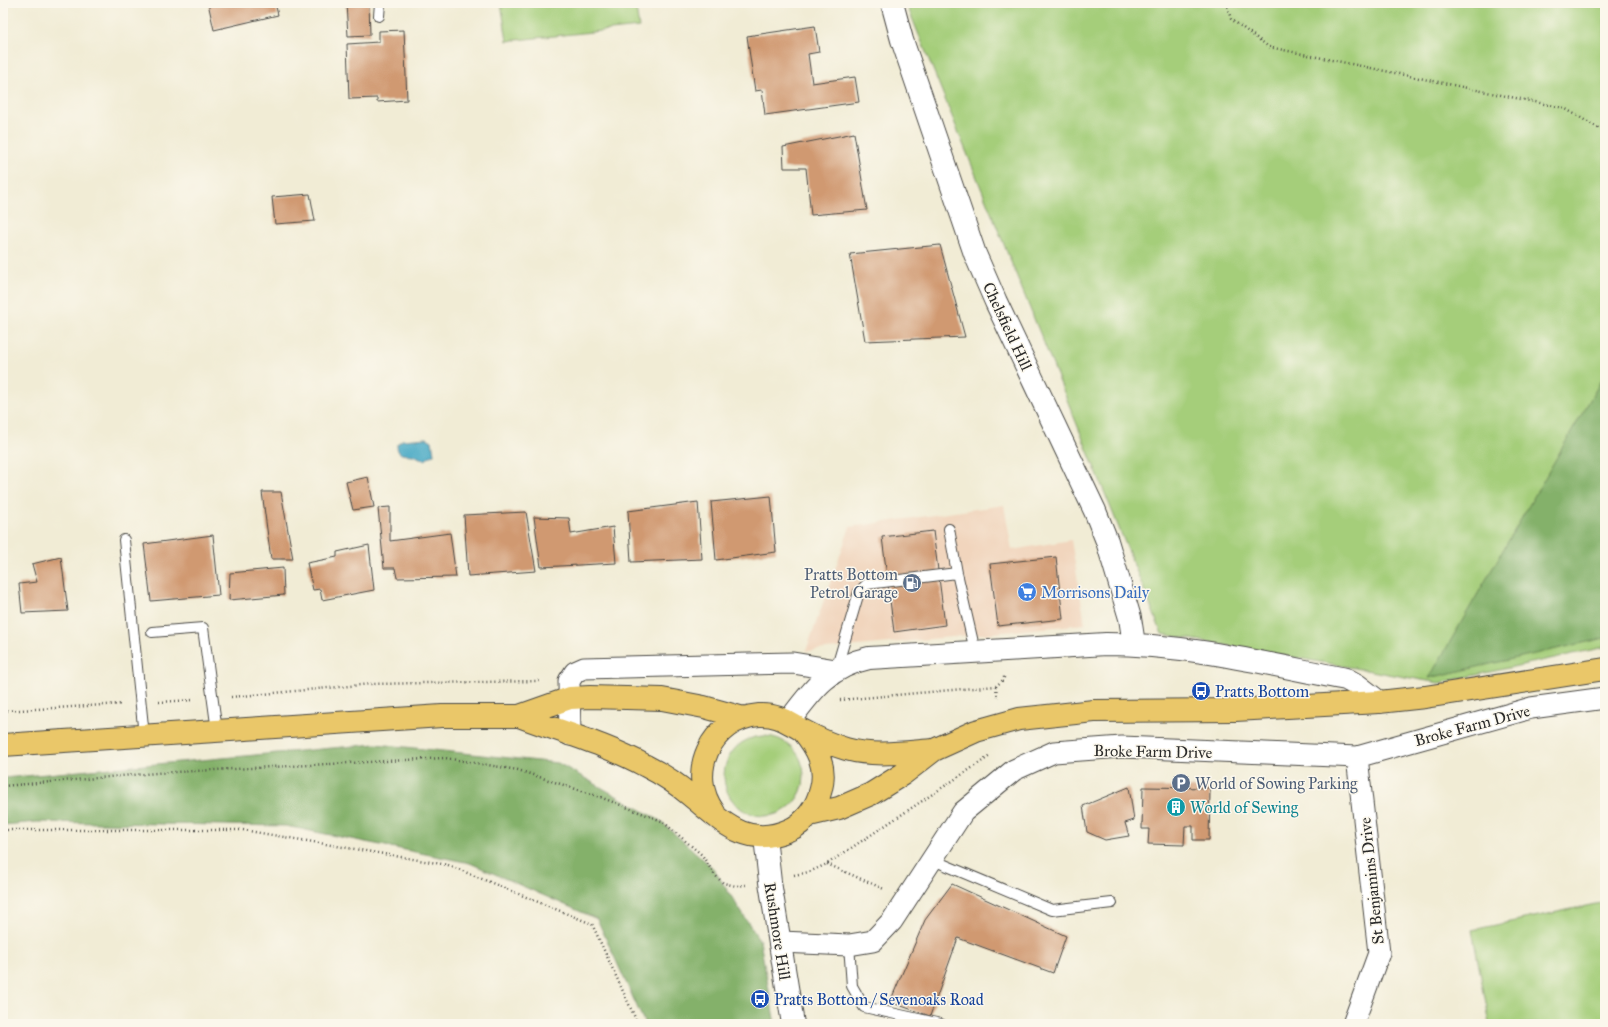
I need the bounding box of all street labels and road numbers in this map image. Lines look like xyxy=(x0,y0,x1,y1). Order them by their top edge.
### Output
street label: Chelsfield Hill xyxy=(979,279,1037,374)
street label: Broke Farm Drive xyxy=(1412,701,1532,750)
street label: Broke Farm Drive xyxy=(1094,741,1213,762)
street label: St Benjamins Drive xyxy=(1355,816,1388,945)
street label: Rushmore Hill xyxy=(760,881,795,982)

